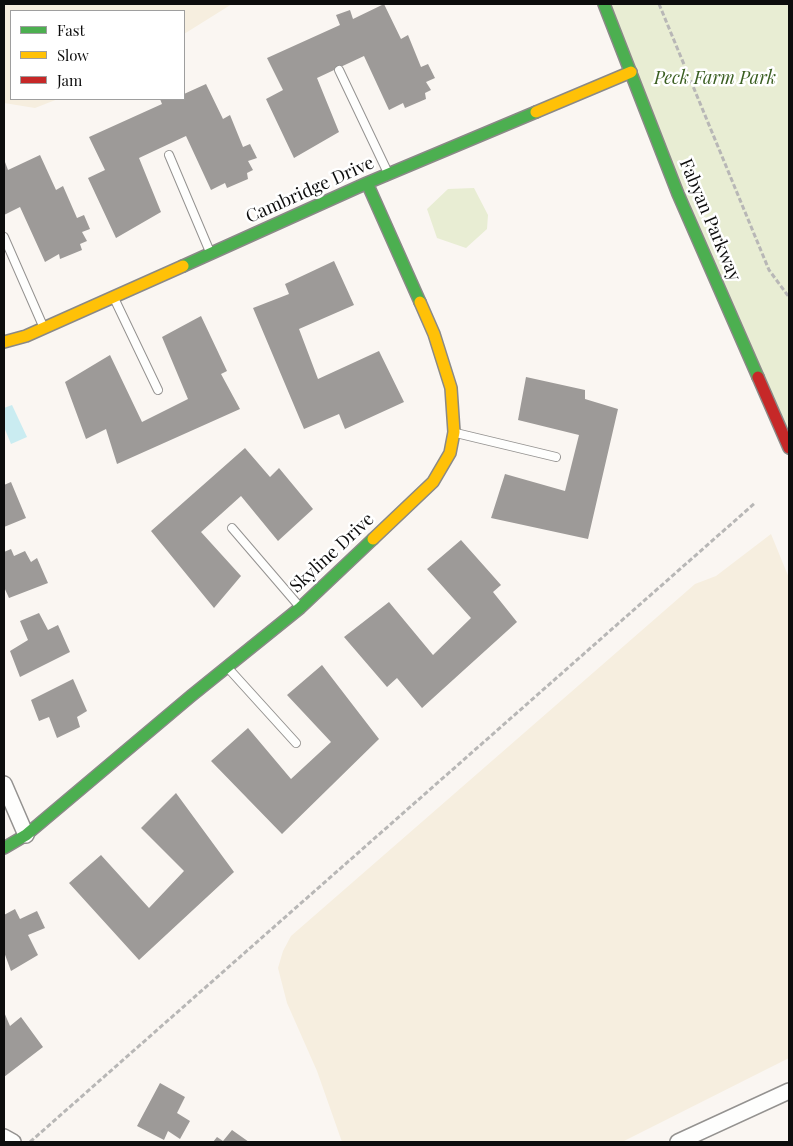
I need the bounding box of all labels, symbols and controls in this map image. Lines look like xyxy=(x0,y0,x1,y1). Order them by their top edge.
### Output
legend xyxy=(10,10,185,100)
text: Fast xyxy=(57,20,85,40)
text: Slow xyxy=(57,45,89,65)
park label: Peck Farm Park xyxy=(654,67,776,89)
text: Jam xyxy=(57,70,82,90)
street label: Cambridge Drive xyxy=(242,152,378,228)
street label: Fabyan Parkway xyxy=(675,156,745,284)
street label: Skyline Drive xyxy=(285,509,379,597)

